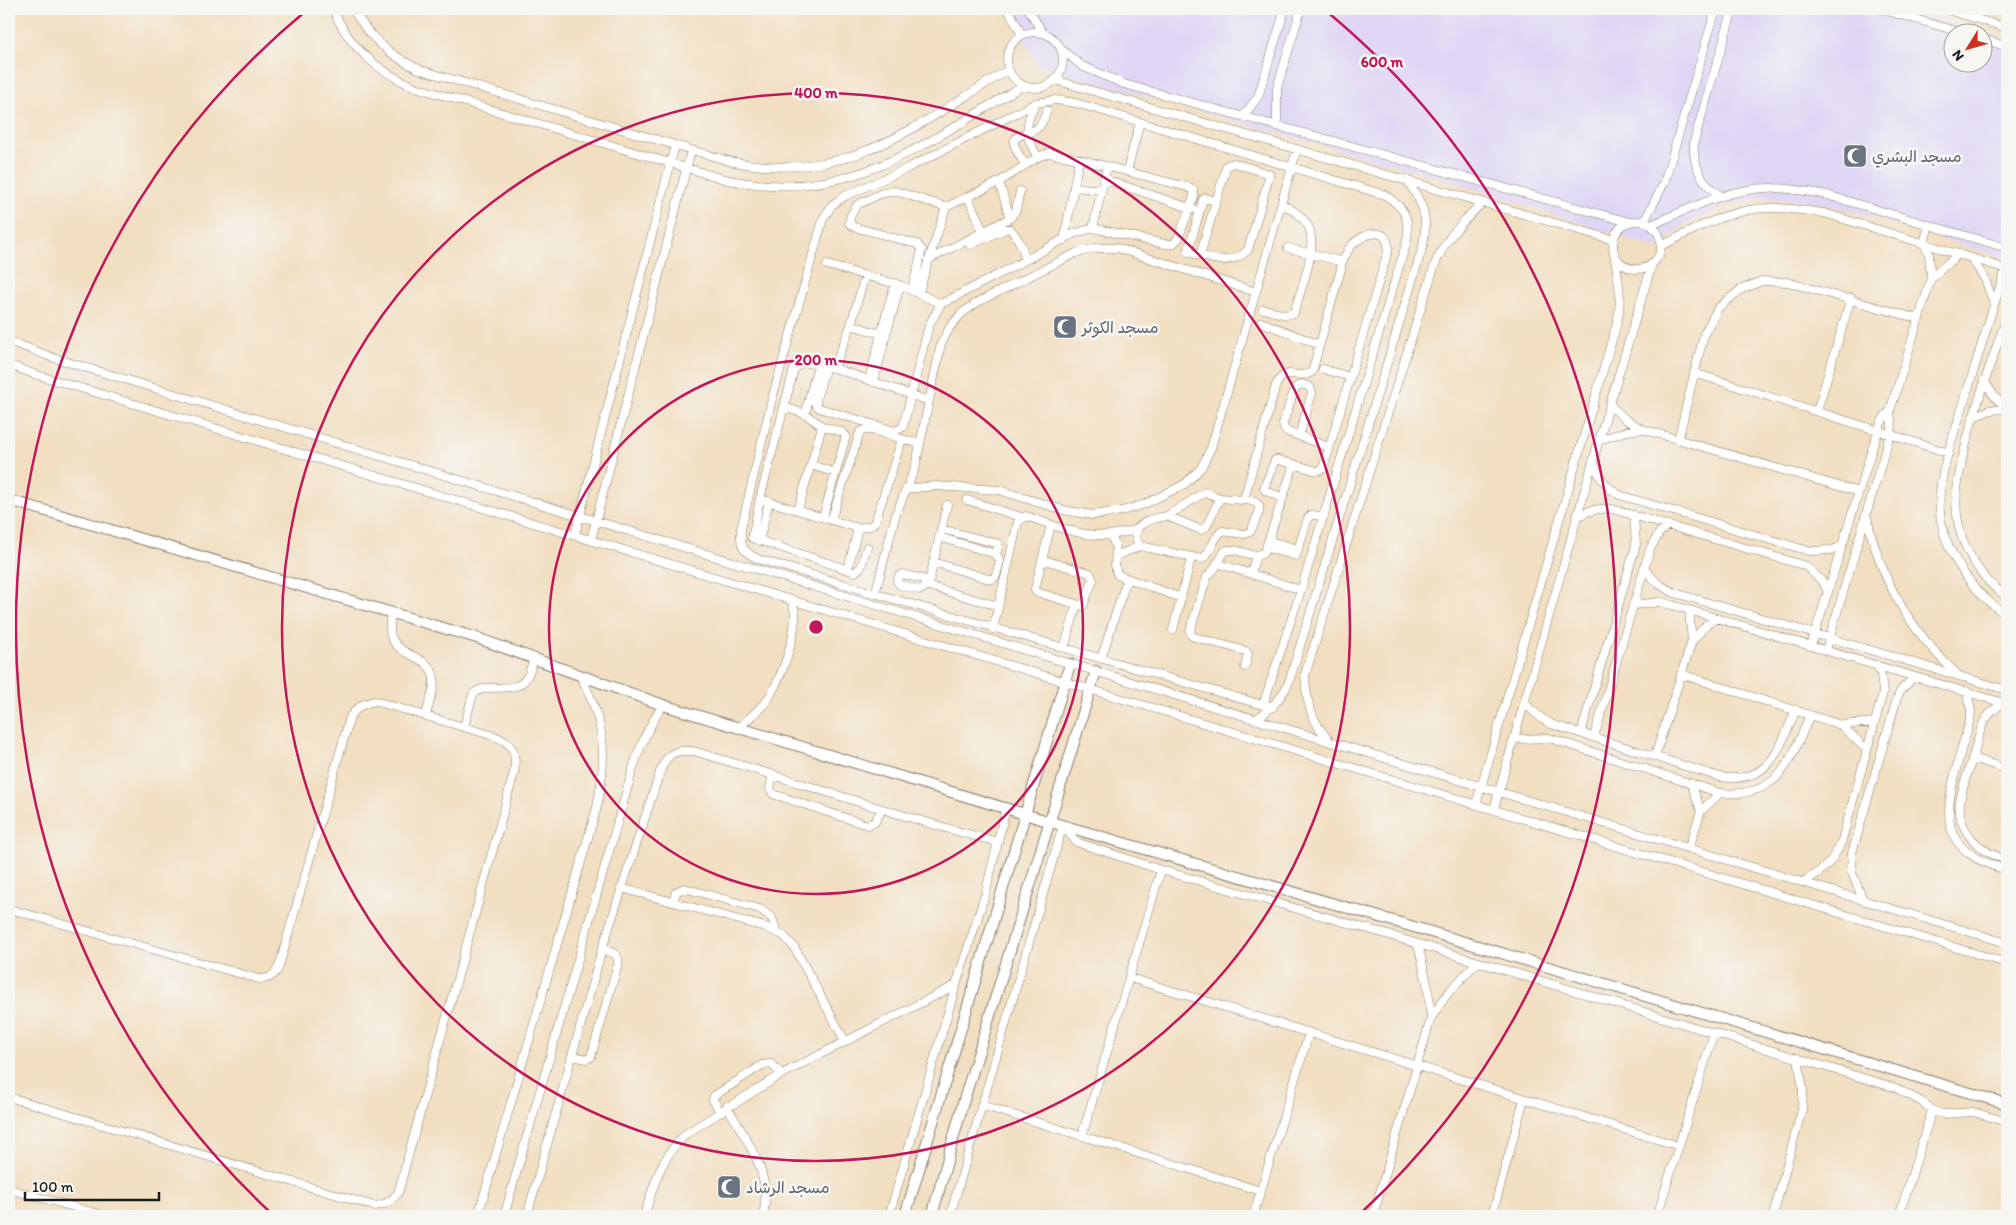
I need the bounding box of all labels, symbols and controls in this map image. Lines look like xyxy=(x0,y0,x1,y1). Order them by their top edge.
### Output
north arrow xyxy=(1944,22,1994,72)
text: N xyxy=(1948,47,1968,64)
text: 600 m xyxy=(1361,53,1404,71)
text: 400 m xyxy=(794,84,838,102)
mosque icon: مسجد البشري xyxy=(1842,143,1868,169)
place label: مسجد البشري xyxy=(1872,147,1962,168)
mosque icon: مسجد الكوثر xyxy=(1052,314,1078,340)
place label: مسجد الكوثر xyxy=(1080,318,1159,338)
text: 200 m xyxy=(795,351,838,369)
centre of rings xyxy=(807,618,825,636)
scale bar xyxy=(25,1170,159,1202)
mosque icon: مسجد الرشاد xyxy=(716,1174,742,1200)
text: 100 m xyxy=(32,1178,74,1196)
place label: مسجد الرشاد xyxy=(746,1178,829,1197)

